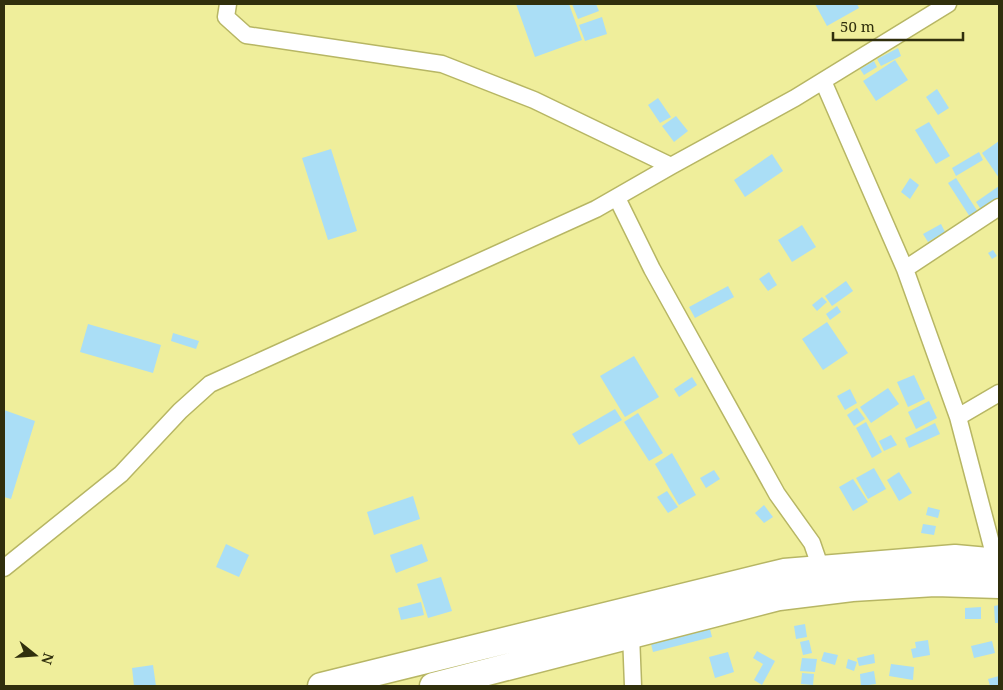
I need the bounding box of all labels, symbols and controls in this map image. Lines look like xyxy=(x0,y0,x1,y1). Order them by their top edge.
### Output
scale bar xyxy=(833,10,963,42)
text: 50 m xyxy=(840,16,875,36)
north arrow xyxy=(10,630,60,680)
text: N xyxy=(37,651,59,667)

